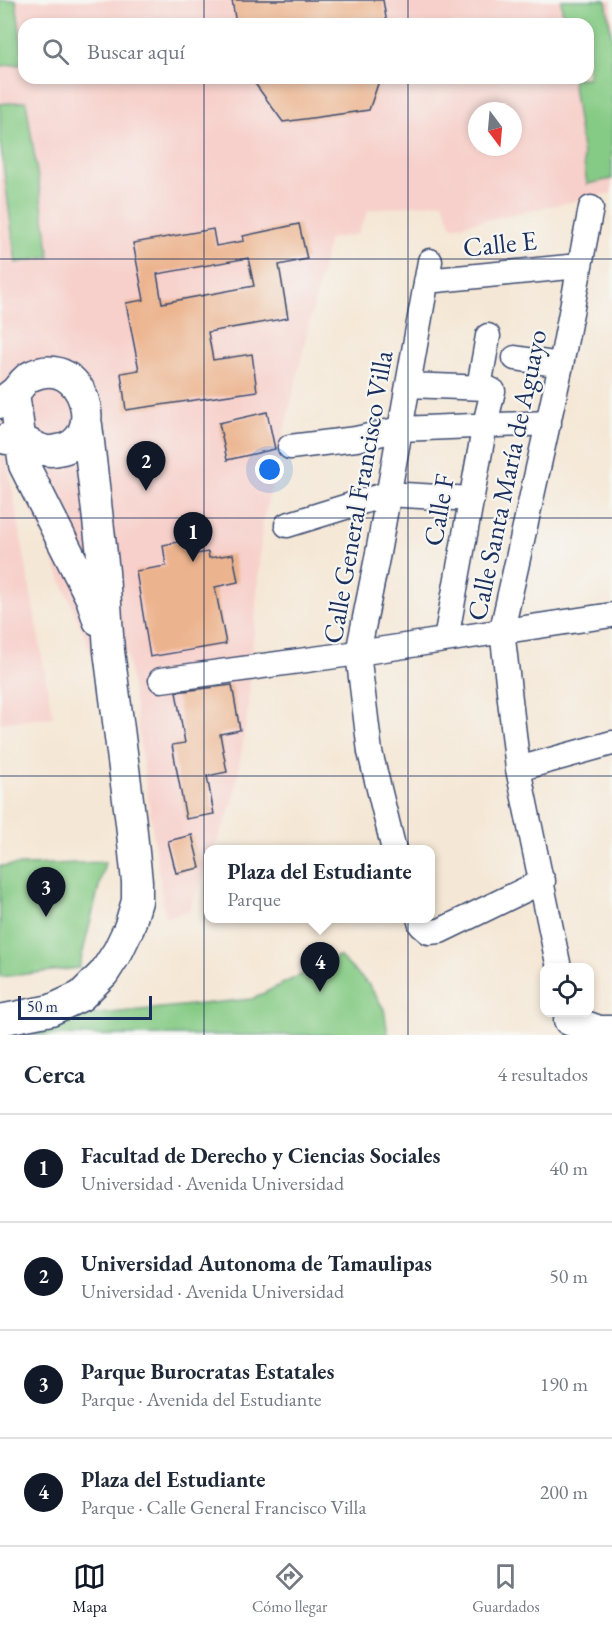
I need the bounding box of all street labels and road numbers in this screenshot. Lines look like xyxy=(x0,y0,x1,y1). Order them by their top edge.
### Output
street label: Calle E xyxy=(461,222,539,265)
street label: Calle Santa María de Aguayo xyxy=(459,326,554,624)
street label: Calle General Francisco Villa xyxy=(314,347,401,646)
street label: Calle F xyxy=(415,471,462,549)

